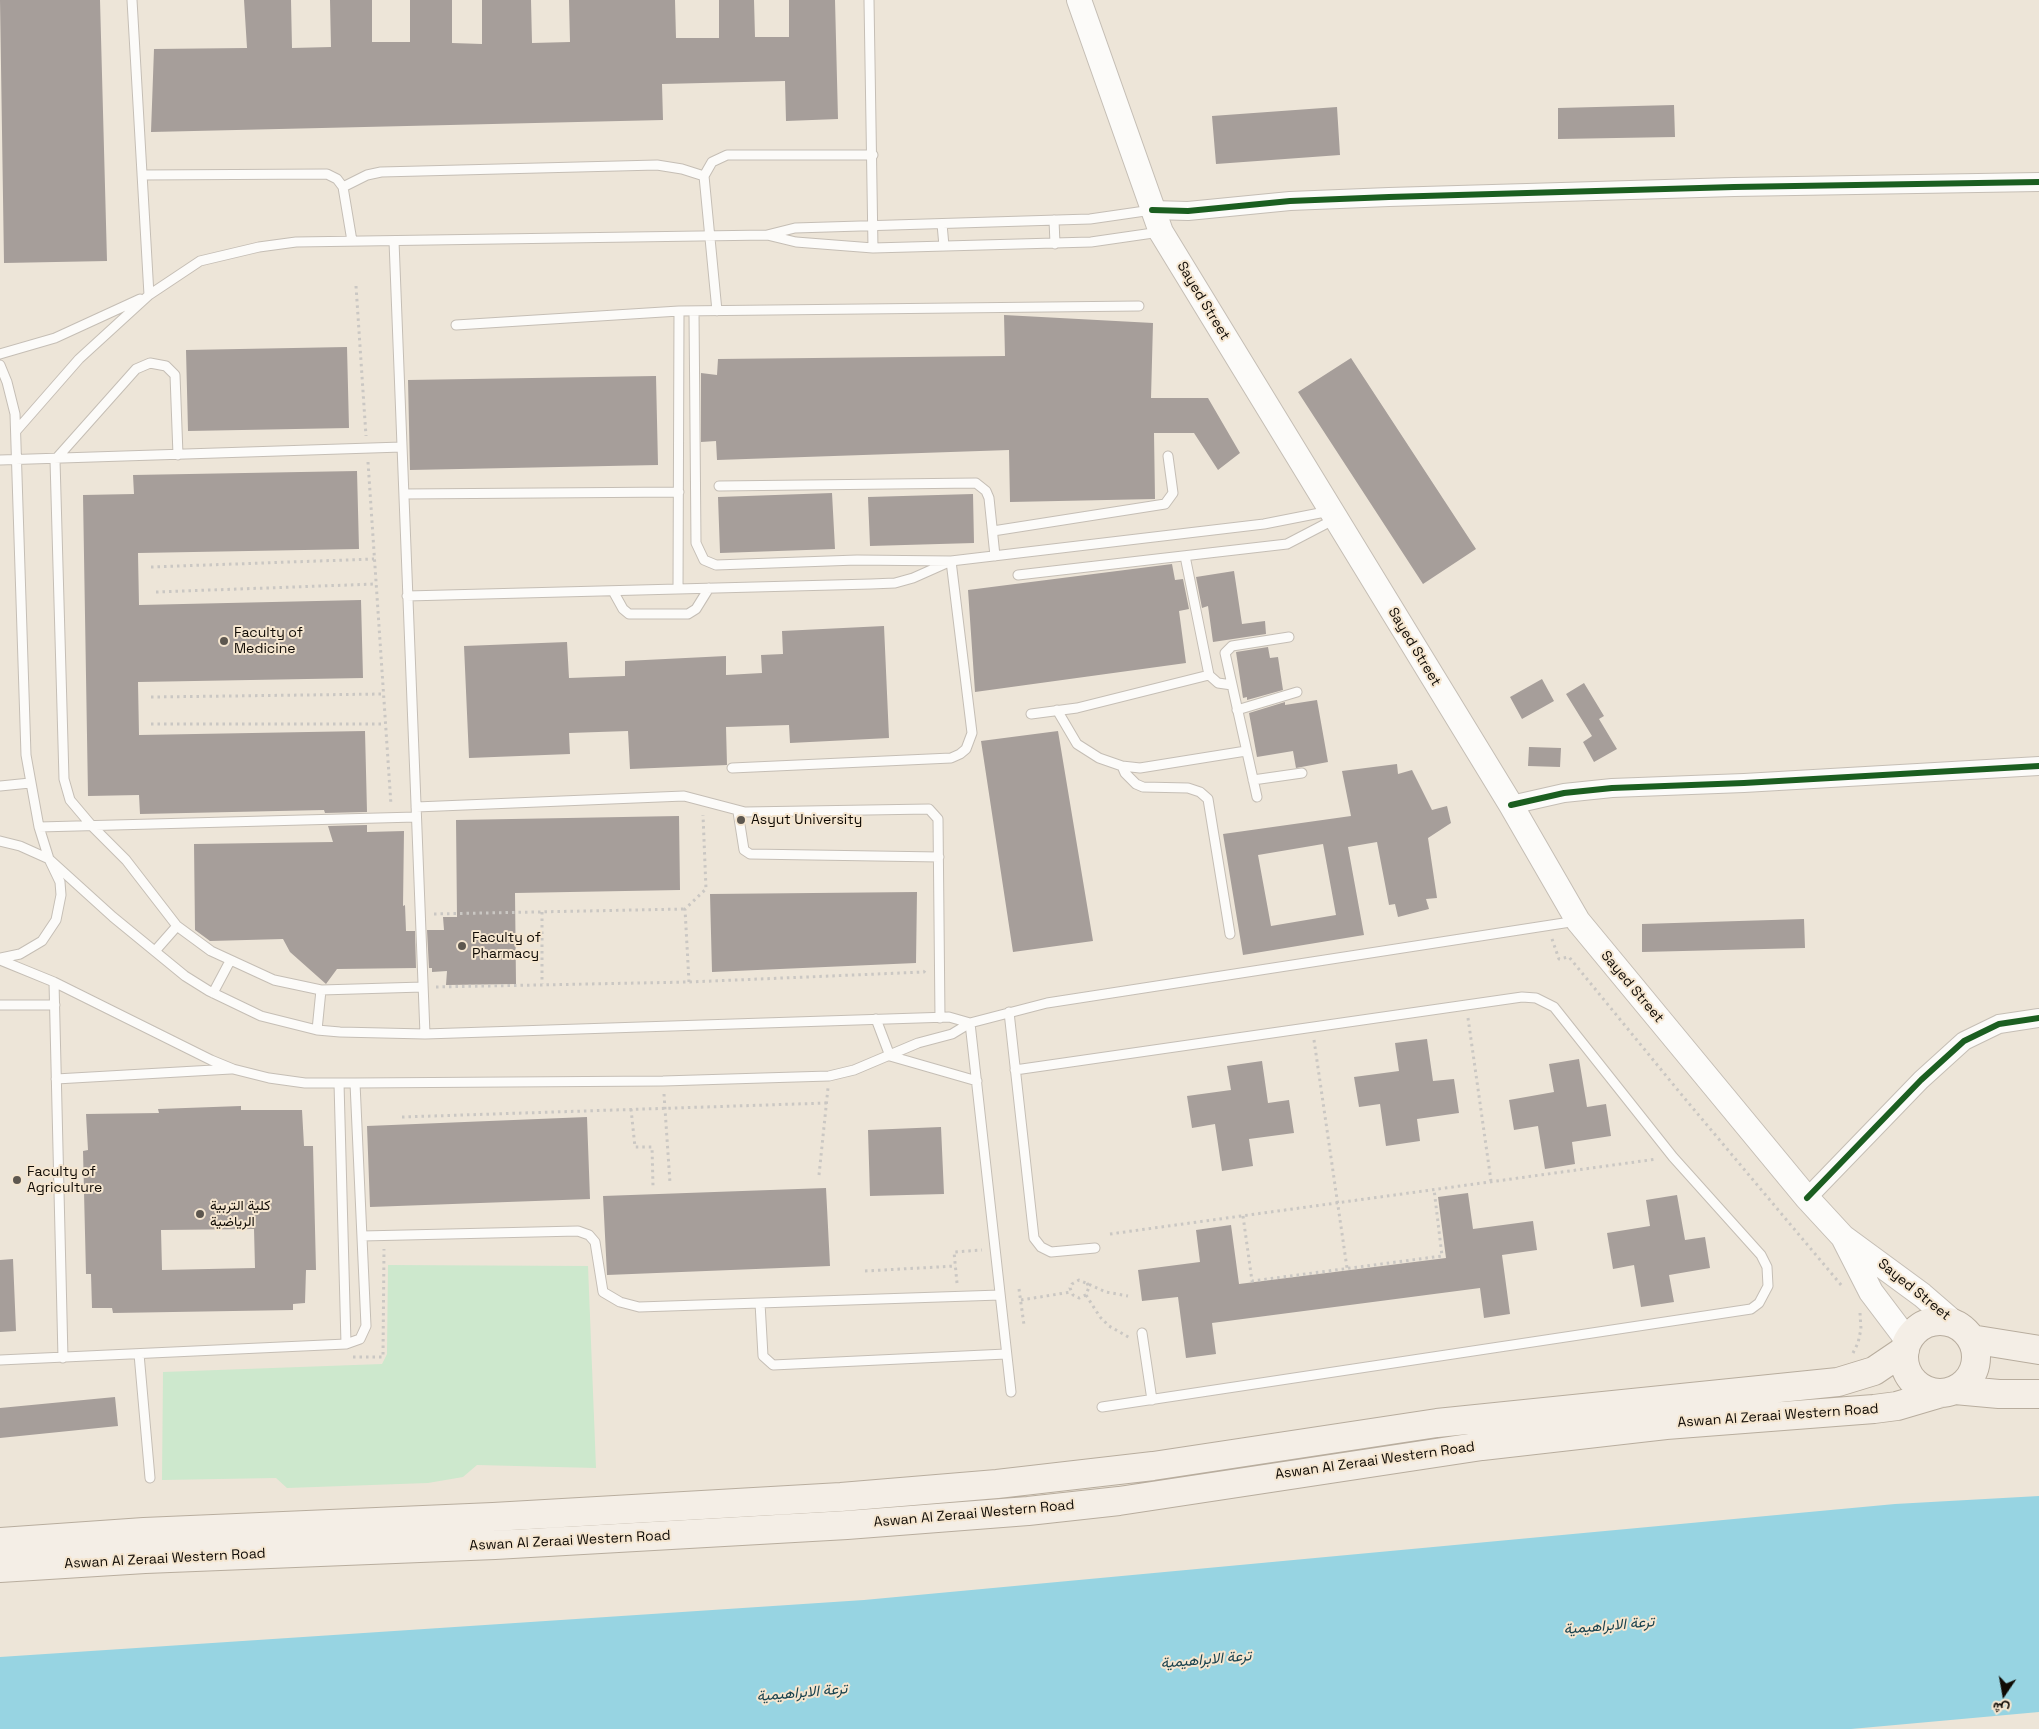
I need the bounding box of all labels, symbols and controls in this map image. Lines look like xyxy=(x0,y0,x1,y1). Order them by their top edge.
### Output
street label: Sayed Street xyxy=(1173,259,1233,343)
street label: Sayed Street xyxy=(1384,605,1444,689)
place label: Faculty of Medicine xyxy=(234,625,303,658)
marker: Faculty of Medicine xyxy=(218,635,230,647)
place label: Asyut University xyxy=(751,812,862,828)
marker: Asyut University xyxy=(735,814,747,826)
place label: Faculty of Pharmacy xyxy=(472,930,541,962)
marker: Faculty of Pharmacy xyxy=(456,940,468,952)
street label: Sayed Street xyxy=(1597,948,1667,1026)
place label: Faculty of Agriculture xyxy=(27,1164,102,1196)
marker: Faculty of Agriculture xyxy=(11,1174,23,1186)
place label: كلية التربية الرياضية xyxy=(210,1198,270,1230)
marker: كلية التربية الرياضية xyxy=(194,1208,206,1220)
street label: Sayed Street xyxy=(1874,1256,1954,1324)
street label: Aswan Al Zeraai Western Road xyxy=(1677,1401,1879,1431)
street label: Aswan Al Zeraai Western Road xyxy=(1274,1439,1476,1483)
street label: Aswan Al Zeraai Western Road xyxy=(873,1497,1075,1531)
street label: Aswan Al Zeraai Western Road xyxy=(469,1527,671,1555)
street label: Aswan Al Zeraai Western Road xyxy=(64,1545,266,1573)
water label: ترعة الابراهيمية xyxy=(1563,1613,1655,1639)
water label: ترعة الابراهيمية xyxy=(1160,1647,1252,1673)
north arrow xyxy=(1979,1669,2029,1719)
water label: ترعة الابراهيمية xyxy=(756,1680,848,1706)
text: ش xyxy=(1991,1698,2011,1719)

